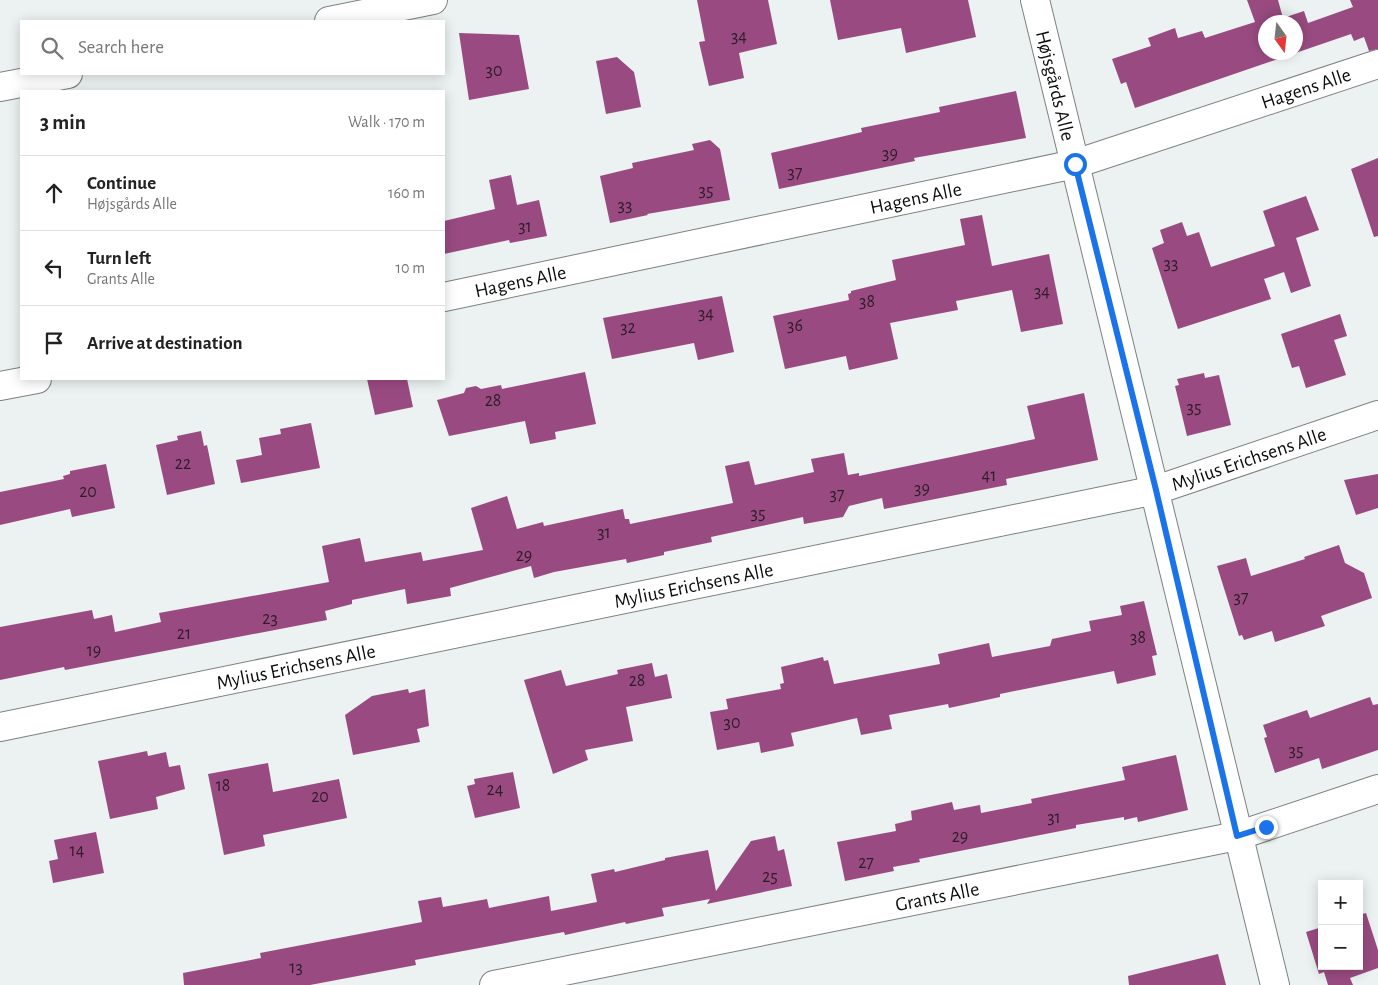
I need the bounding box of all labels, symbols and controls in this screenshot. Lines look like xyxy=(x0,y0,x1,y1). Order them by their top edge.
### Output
north arrow xyxy=(1258,15,1303,60)
search box xyxy=(20,20,445,75)
house number: 34 xyxy=(731,28,747,46)
street label: Højsgårds Alle xyxy=(1032,29,1078,143)
icon: search xyxy=(38,34,66,62)
text: Search here xyxy=(78,38,164,57)
house number: 30 xyxy=(486,62,502,80)
street label: Hagens Alle xyxy=(1259,65,1354,113)
text: 3 min xyxy=(40,112,86,133)
text: Walk · 170 m xyxy=(348,114,425,130)
house number: 39 xyxy=(882,145,898,163)
route start xyxy=(1064,153,1087,176)
house number: 37 xyxy=(788,164,802,182)
text: Continue xyxy=(87,174,156,193)
icon: ahead xyxy=(40,179,68,207)
street label: Hagens Alle xyxy=(868,179,964,218)
house number: 35 xyxy=(699,182,713,200)
text: 160 m xyxy=(388,185,425,201)
text: Højsgårds Alle xyxy=(87,196,177,212)
house number: 33 xyxy=(618,197,632,215)
house number: 31 xyxy=(518,218,532,236)
text: Turn left xyxy=(87,249,151,268)
icon: left xyxy=(40,254,68,282)
house number: 33 xyxy=(1164,255,1178,273)
text: 10 m xyxy=(396,260,425,276)
street label: Hagens Alle xyxy=(473,262,568,301)
text: Grants Alle xyxy=(87,271,155,287)
house number: 34 xyxy=(1034,283,1050,301)
house number: 38 xyxy=(859,293,875,311)
house number: 34 xyxy=(698,305,714,323)
house number: 36 xyxy=(787,317,803,335)
house number: 32 xyxy=(620,319,636,337)
icon: arrive xyxy=(40,329,68,357)
text: Arrive at destination xyxy=(87,334,243,353)
house number: 28 xyxy=(485,392,501,410)
house number: 35 xyxy=(1187,399,1201,417)
street label: Mylius Erichsens Alle xyxy=(1169,424,1329,495)
house number: 22 xyxy=(175,455,191,473)
house number: 41 xyxy=(982,467,996,485)
house number: 39 xyxy=(914,480,930,498)
house number: 20 xyxy=(79,483,97,501)
house number: 37 xyxy=(830,486,844,504)
house number: 35 xyxy=(751,505,765,523)
house number: 31 xyxy=(597,524,611,542)
house number: 29 xyxy=(516,547,532,565)
street label: Mylius Erichsens Alle xyxy=(612,560,775,612)
house number: 37 xyxy=(1234,589,1248,607)
house number: 23 xyxy=(262,610,278,628)
house number: 21 xyxy=(177,625,191,643)
house number: 38 xyxy=(1130,629,1146,647)
street label: Mylius Erichsens Alle xyxy=(215,641,377,693)
house number: 19 xyxy=(87,642,101,660)
house number: 28 xyxy=(629,672,645,690)
house number: 30 xyxy=(724,714,740,732)
house number: 35 xyxy=(1289,742,1303,760)
house number: 18 xyxy=(216,777,230,795)
house number: 24 xyxy=(487,781,504,799)
house number: 20 xyxy=(311,788,329,806)
house number: 31 xyxy=(1047,809,1061,827)
route end xyxy=(1255,816,1278,839)
house number: 29 xyxy=(952,828,968,846)
house number: 14 xyxy=(70,842,85,860)
house number: 27 xyxy=(858,854,874,872)
house number: 25 xyxy=(762,868,778,886)
street label: Grants Alle xyxy=(894,879,981,915)
map controls xyxy=(1318,880,1363,970)
button: + xyxy=(1318,880,1363,925)
button: − xyxy=(1318,925,1363,970)
house number: 13 xyxy=(289,959,303,977)

